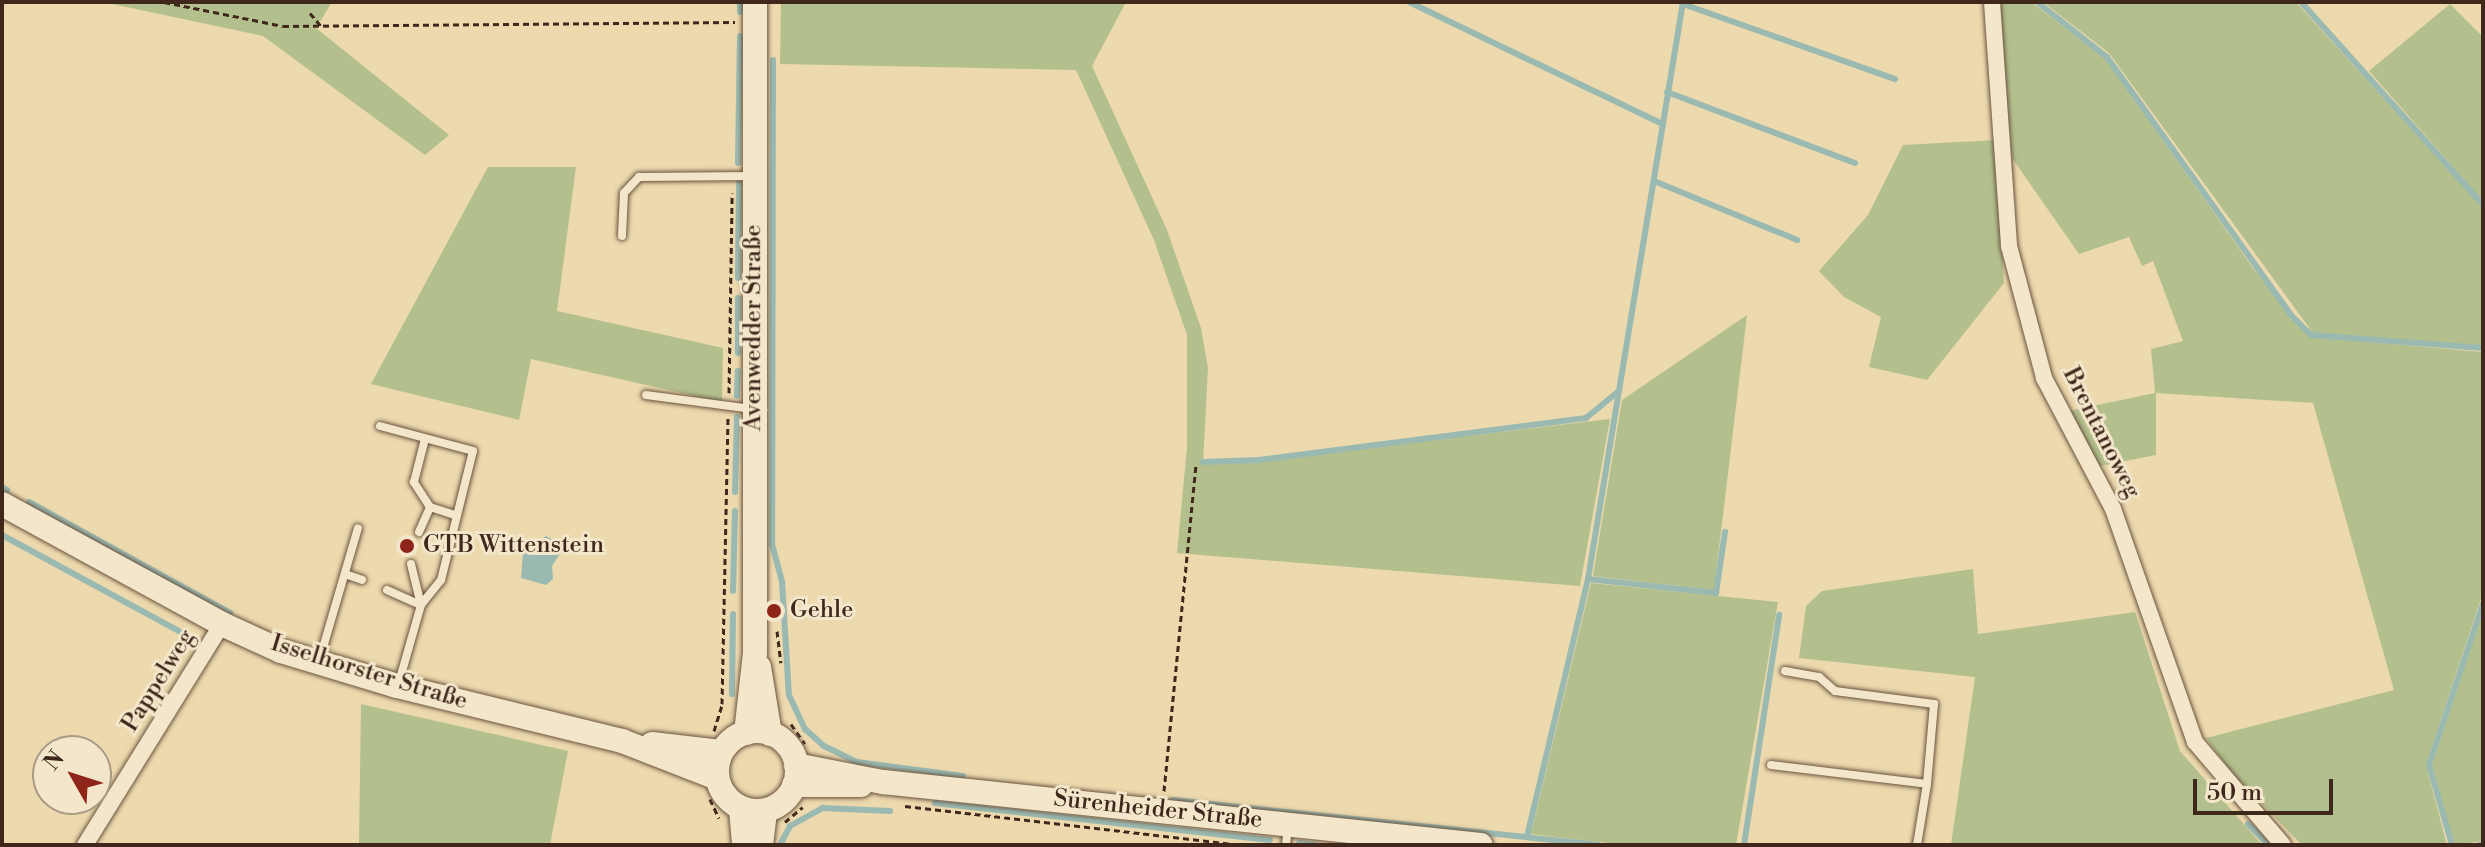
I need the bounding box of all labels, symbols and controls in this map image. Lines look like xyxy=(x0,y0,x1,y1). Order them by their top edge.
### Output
street label: Avenwedder Straße xyxy=(740,225,768,431)
street label: Brentanoweg xyxy=(2056,363,2146,503)
place label: GTB Wittenstein xyxy=(423,532,604,560)
marker: GTB Wittenstein xyxy=(398,537,416,555)
place label: Gehle xyxy=(790,597,853,625)
marker: Gehle xyxy=(765,602,783,620)
street label: Pappelweg xyxy=(116,625,202,737)
street label: Isselhorster Straße xyxy=(267,629,471,717)
north arrow xyxy=(32,735,112,815)
text: N xyxy=(39,746,70,776)
scale bar xyxy=(2197,763,2337,813)
text: 50 m xyxy=(2207,778,2262,808)
street label: Sürenheider Straße xyxy=(1052,785,1264,835)

